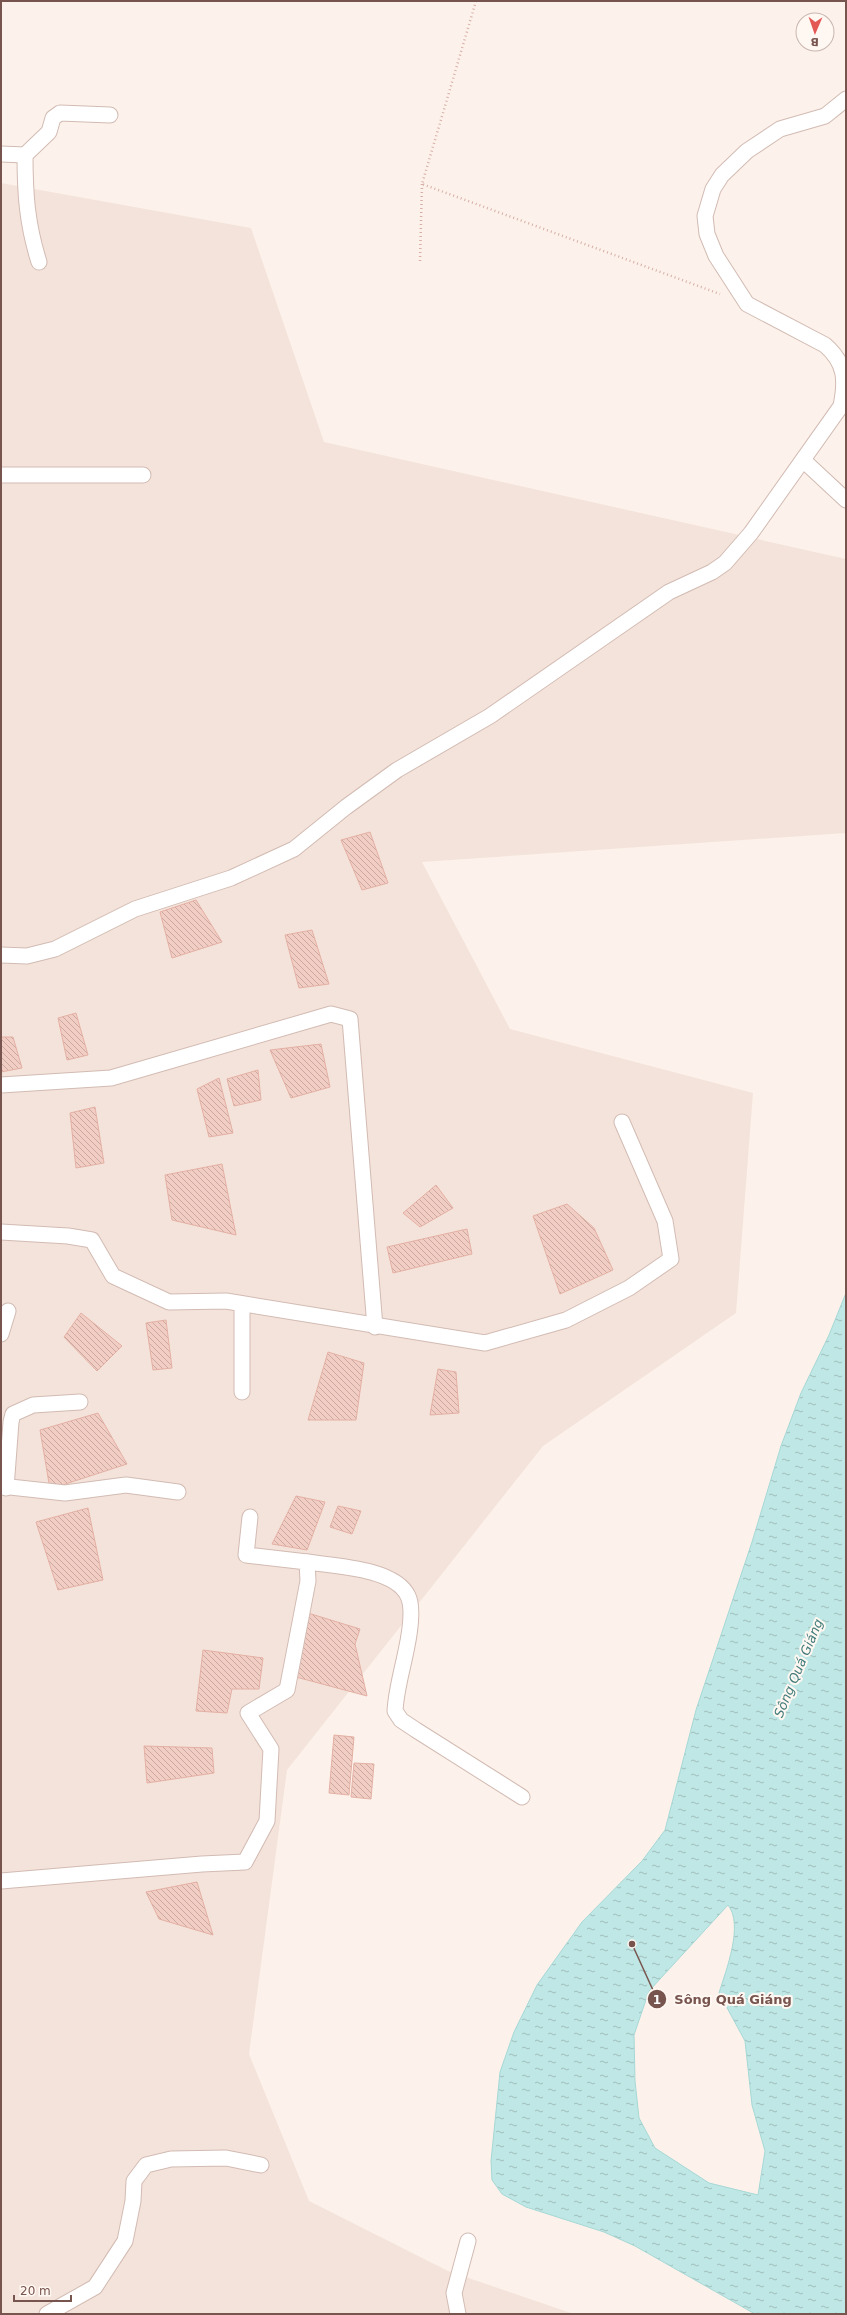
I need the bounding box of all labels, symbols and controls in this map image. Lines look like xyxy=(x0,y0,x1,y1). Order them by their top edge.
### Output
north arrow xyxy=(795,12,835,52)
text: B xyxy=(810,35,819,48)
water label: Sông Quá Giáng xyxy=(771,1617,826,1720)
callout: Sông Quá Giáng xyxy=(647,1987,800,2012)
text: Sông Quá Giáng xyxy=(674,1992,792,2007)
text: 1 xyxy=(653,1993,661,2007)
scale bar xyxy=(14,2277,71,2303)
text: 20 m xyxy=(20,2284,51,2298)

